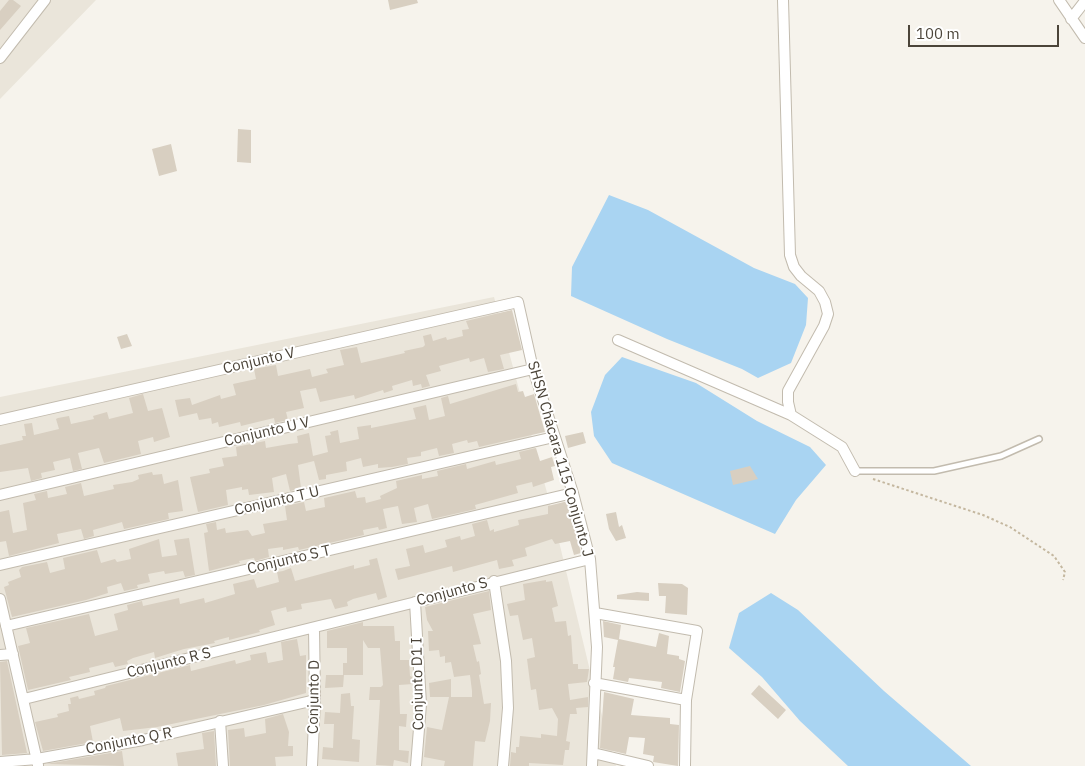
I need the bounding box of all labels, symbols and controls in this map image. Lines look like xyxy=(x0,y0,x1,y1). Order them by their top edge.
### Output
scale bar xyxy=(910,15,1061,47)
text: 100 m xyxy=(916,24,960,43)
street label: Conjunto V xyxy=(221,344,297,378)
street label: SHSN Chácara 115 Conjunto J xyxy=(523,359,597,559)
street label: Conjunto U V xyxy=(223,413,311,451)
street label: Conjunto T U xyxy=(233,483,321,519)
street label: Conjunto S T xyxy=(246,542,332,578)
street label: Conjunto S xyxy=(414,574,490,610)
street label: Conjunto D1 I xyxy=(408,637,428,731)
street label: Conjunto R S xyxy=(125,644,213,682)
street label: Conjunto D xyxy=(304,660,324,734)
street label: Conjunto Q R xyxy=(84,724,174,758)

